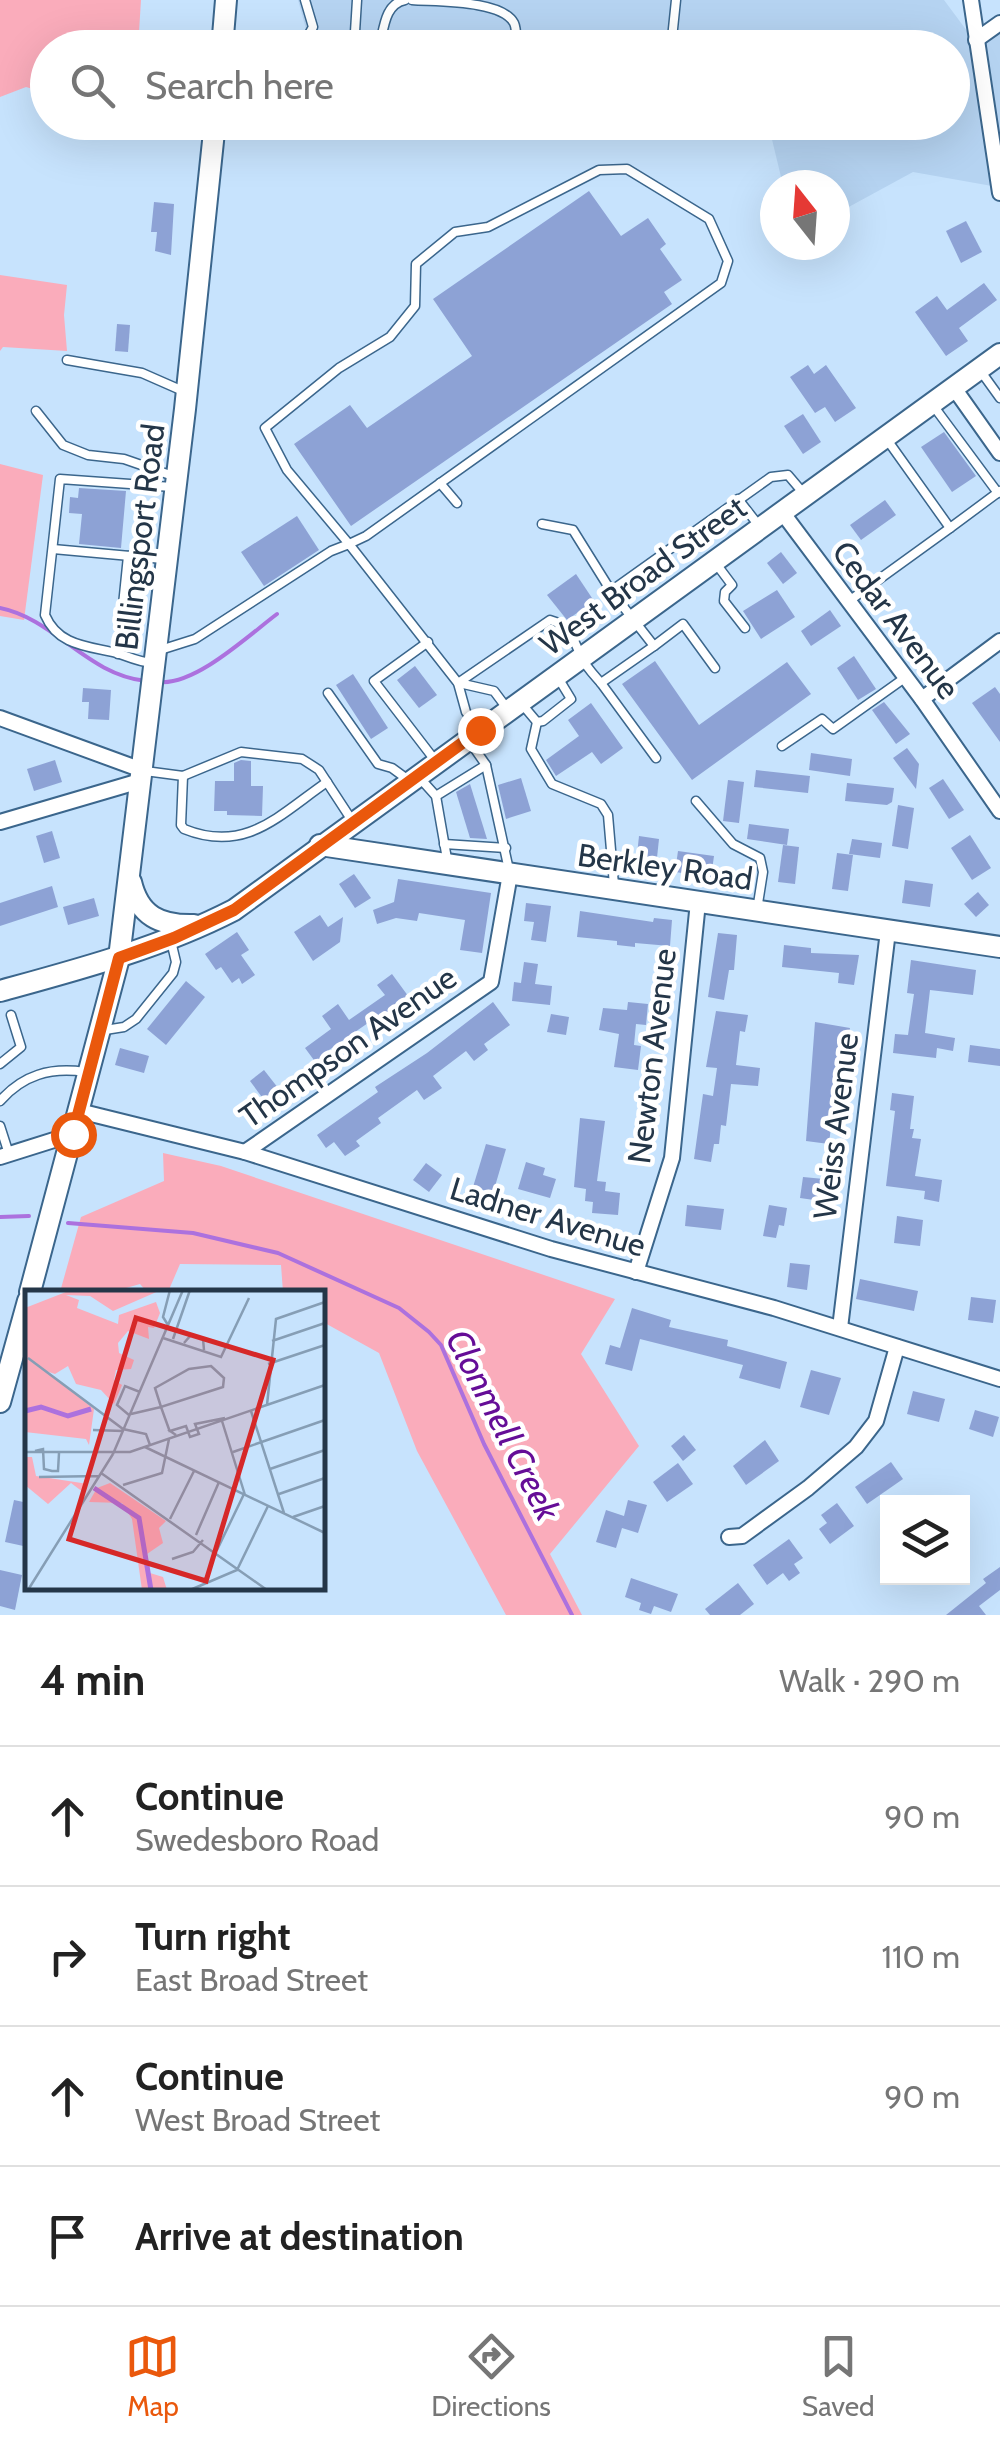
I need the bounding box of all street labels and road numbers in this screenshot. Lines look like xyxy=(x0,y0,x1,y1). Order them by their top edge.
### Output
street label: Billingsport Road xyxy=(106,422,173,652)
street label: West Broad Street xyxy=(532,488,754,663)
street label: Cedar Avenue xyxy=(824,533,968,706)
street label: Berkley Road xyxy=(575,835,755,898)
street label: Newton Avenue xyxy=(619,946,684,1166)
street label: Thompson Avenue xyxy=(232,957,463,1136)
street label: Weiss Avenue xyxy=(805,1031,866,1221)
street label: Ladner Avenue xyxy=(446,1168,651,1265)

